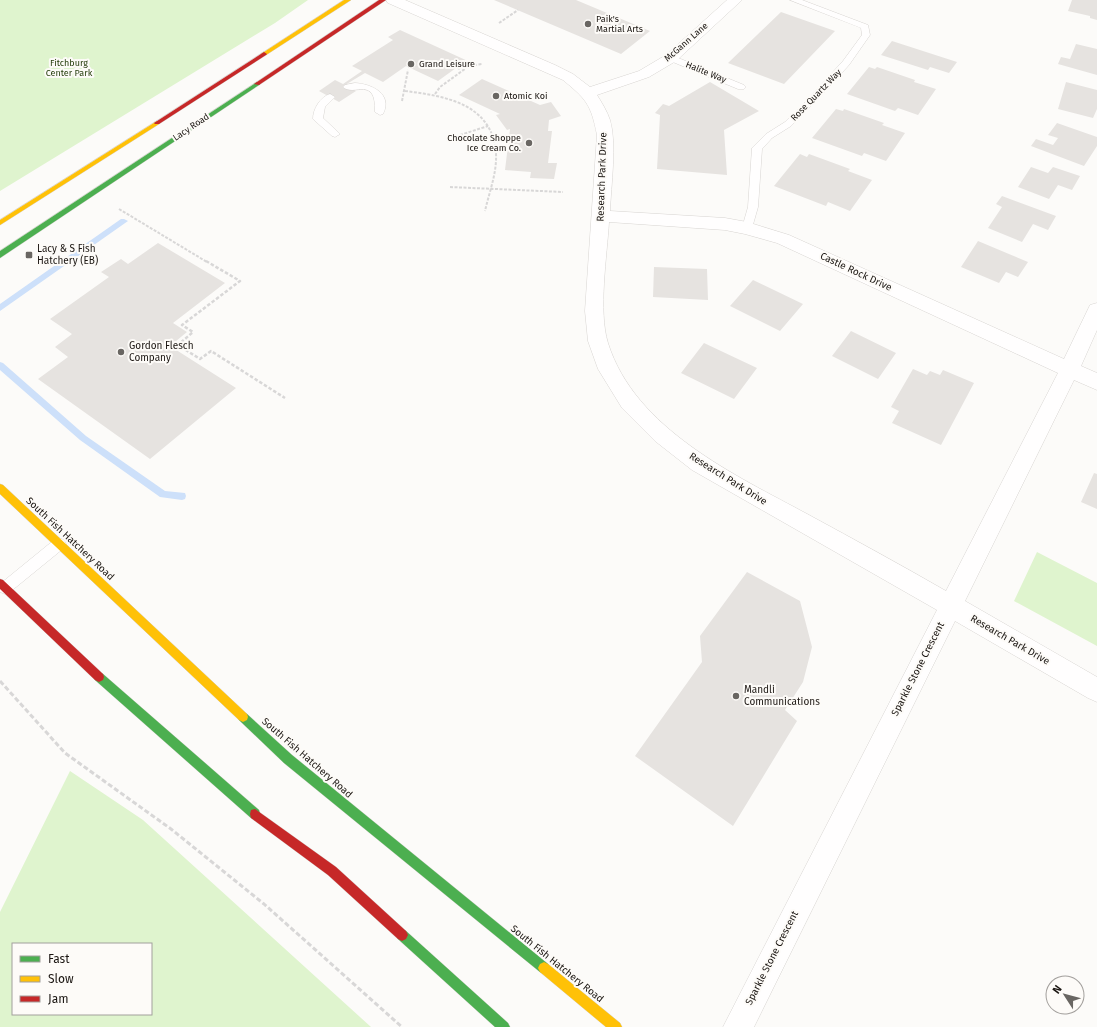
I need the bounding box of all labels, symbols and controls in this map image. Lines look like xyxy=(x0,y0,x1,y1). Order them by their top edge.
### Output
place label: Paik's Martial Arts xyxy=(596,14,643,34)
marker: Paik's Martial Arts xyxy=(583,19,593,29)
street label: McGann Lane xyxy=(662,20,710,64)
park label: Fitchburg Center Park xyxy=(46,58,93,78)
marker: Grand Leisure xyxy=(406,59,416,69)
place label: Grand Leisure xyxy=(419,59,475,69)
street label: Halite Way xyxy=(684,59,728,85)
street label: Rose Quartz Way xyxy=(789,67,844,123)
marker: Atomic Koi xyxy=(491,91,501,101)
place label: Atomic Koi xyxy=(504,91,547,101)
street label: Lacy Road xyxy=(171,111,211,143)
street label: Research Park Drive xyxy=(594,132,610,222)
place label: Chocolate Shoppe Ice Cream Co. xyxy=(447,133,521,153)
marker: Chocolate Shoppe Ice Cream Co. xyxy=(524,138,534,148)
place label: Lacy & S Fish Hatchery (EB) xyxy=(37,243,98,267)
marker: Lacy & S Fish Hatchery (EB) xyxy=(24,250,34,260)
street label: Castle Rock Drive xyxy=(818,250,894,294)
place label: Gordon Flesch Company xyxy=(129,340,194,364)
marker: Gordon Flesch Company xyxy=(116,347,126,357)
street label: Research Park Drive xyxy=(687,450,769,508)
street label: South Fish Hatchery Road xyxy=(23,495,117,583)
street label: Research Park Drive xyxy=(968,612,1052,668)
street label: Sparkle Stone Crescent xyxy=(889,620,947,718)
place label: Mandli Communications xyxy=(744,684,820,708)
marker: Mandli Communications xyxy=(731,691,741,701)
street label: South Fish Hatchery Road xyxy=(259,715,355,801)
street label: Sparkle Stone Crescent xyxy=(743,909,801,1007)
street label: South Fish Hatchery Road xyxy=(508,923,606,1005)
legend xyxy=(12,943,152,1015)
text: Fast xyxy=(48,952,70,966)
text: Slow xyxy=(48,972,74,986)
north arrow xyxy=(1045,975,1085,1015)
text: N xyxy=(1050,983,1065,996)
text: Jam xyxy=(48,992,68,1006)

